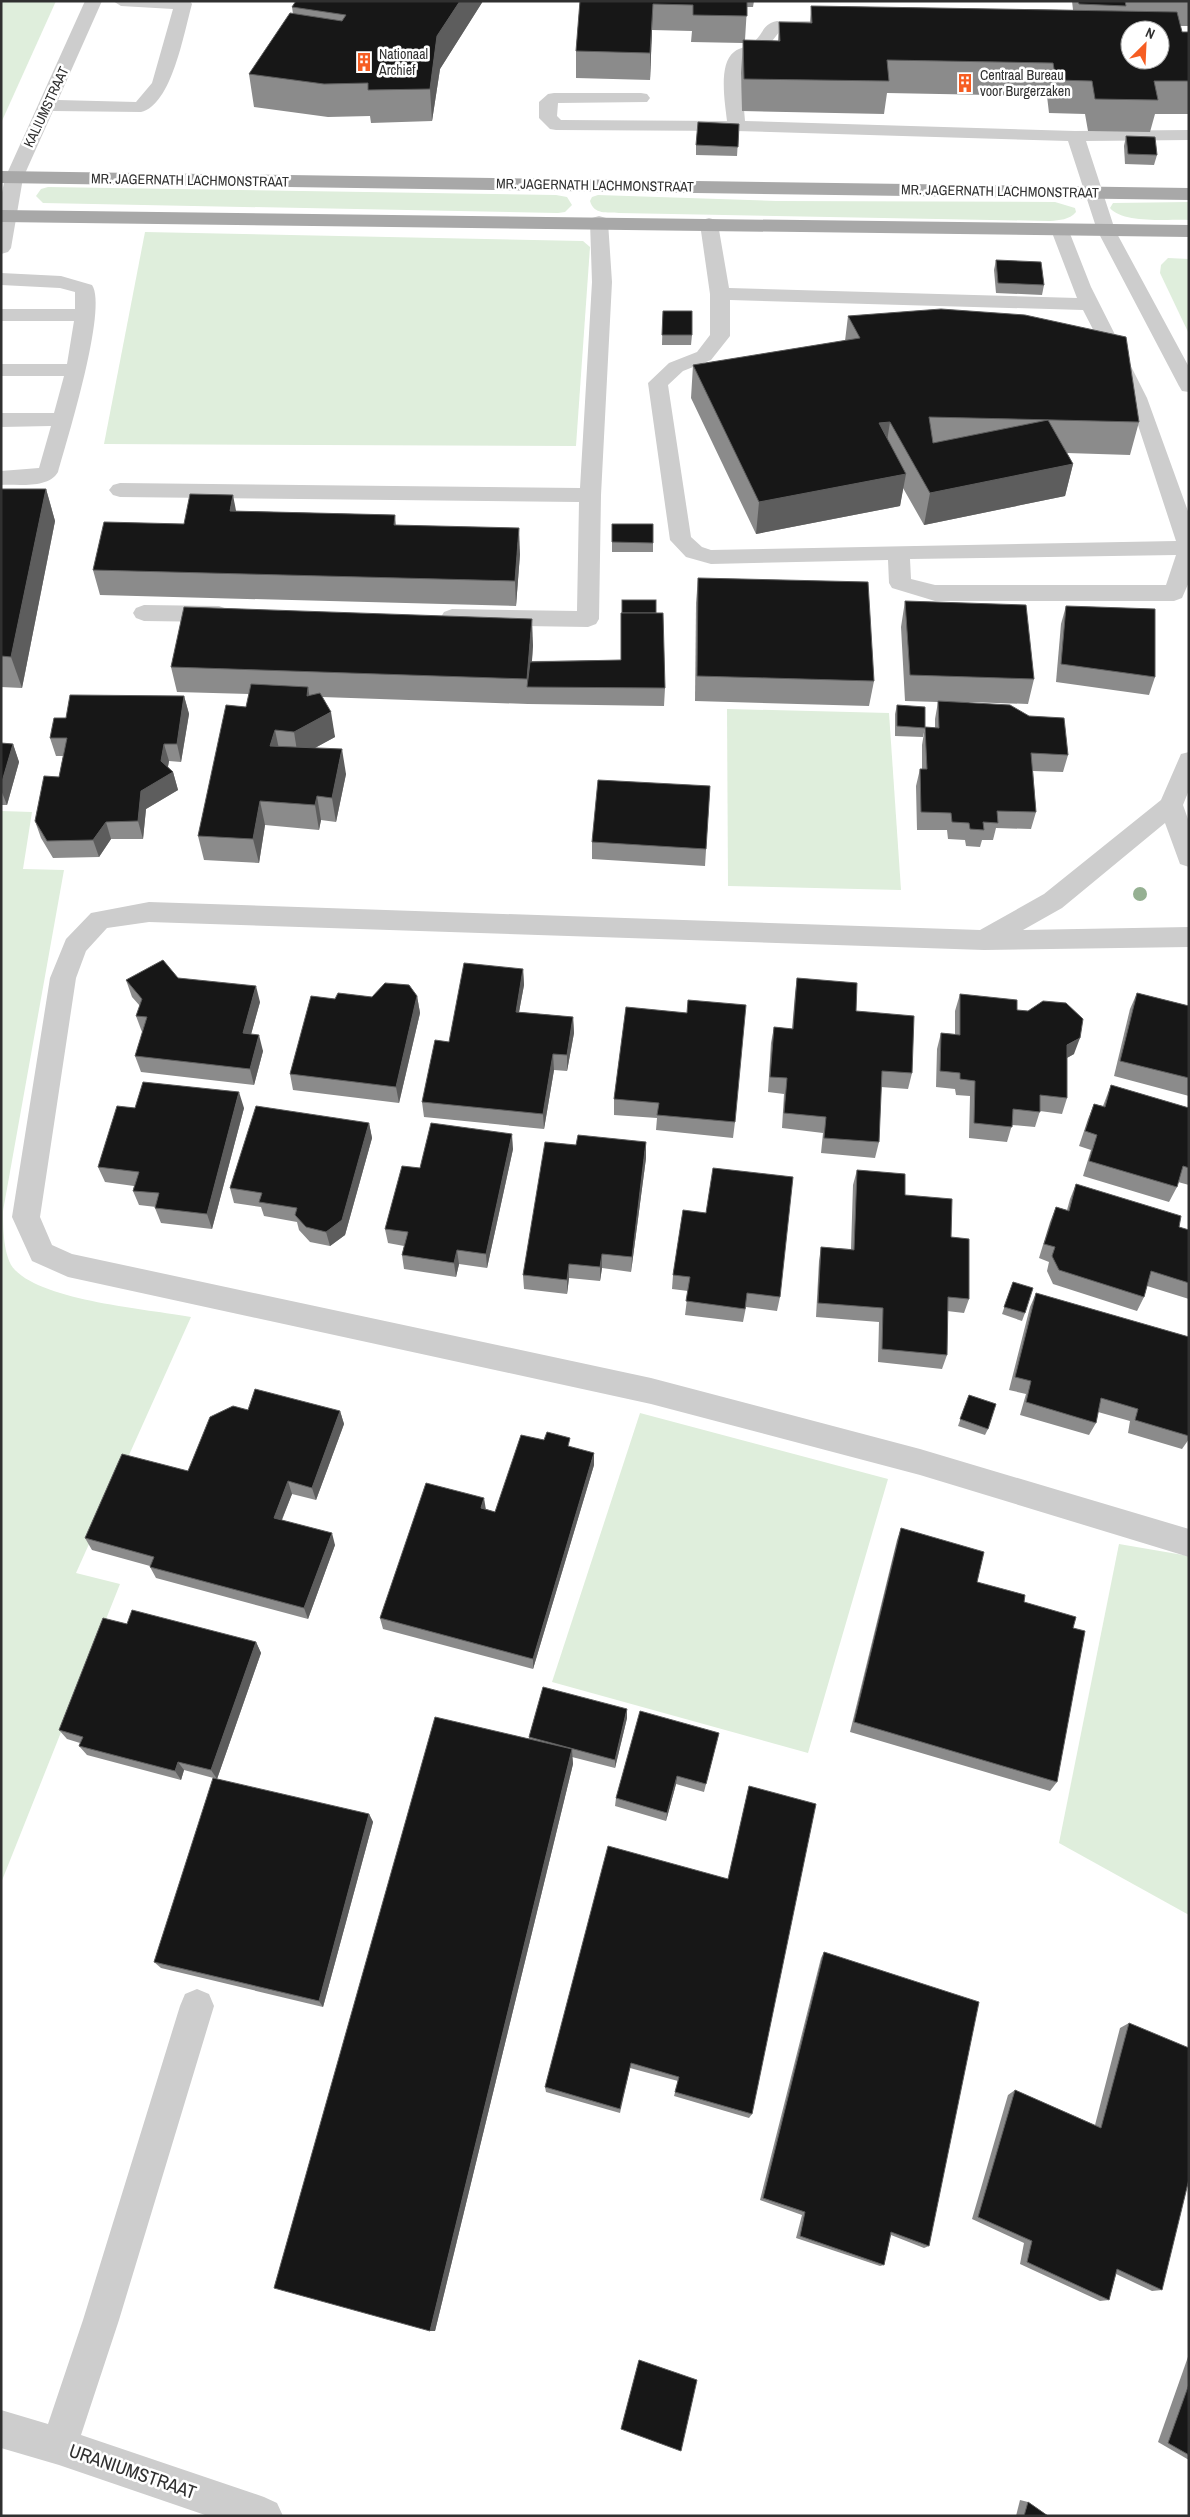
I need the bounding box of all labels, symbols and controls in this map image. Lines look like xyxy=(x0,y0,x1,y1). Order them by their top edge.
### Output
north arrow xyxy=(1120,20,1170,70)
text: N xyxy=(1143,23,1158,43)
place label: Nationaal Archief xyxy=(378,45,428,79)
building icon: Nationaal Archief xyxy=(353,51,375,73)
street label: KALIUMSTRAAT xyxy=(19,64,73,150)
place label: Centraal Bureau voor Burgerzaken xyxy=(980,66,1071,100)
building icon: Centraal Bureau voor Burgerzaken xyxy=(954,72,976,94)
street label: MR. JAGERNATH LACHMONSTRAAT xyxy=(91,169,289,191)
street label: MR. JAGERNATH LACHMONSTRAAT xyxy=(496,174,694,196)
street label: MR. JAGERNATH LACHMONSTRAAT xyxy=(901,180,1099,202)
street label: URANIUMSTRAAT xyxy=(66,2437,201,2505)

